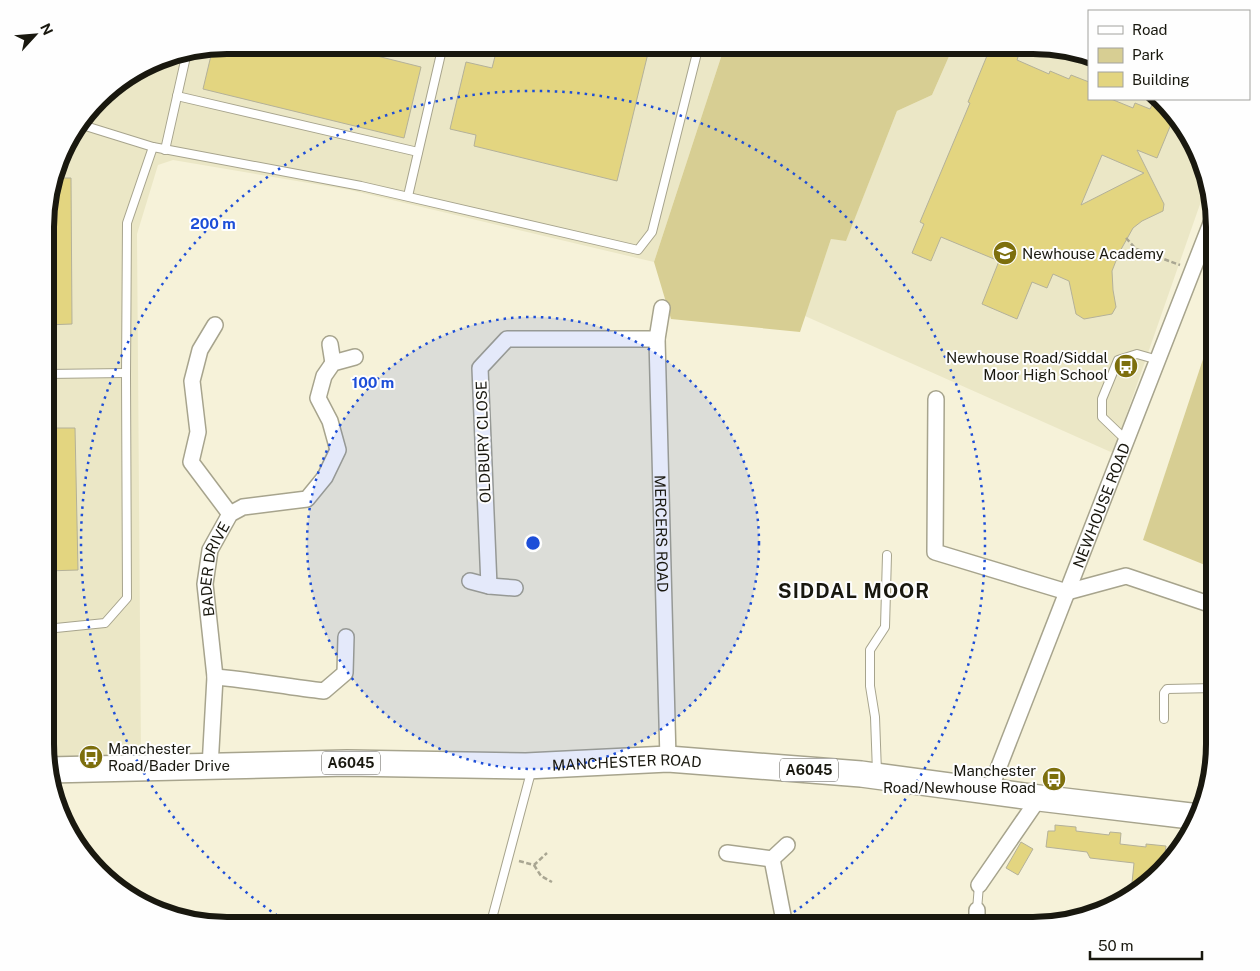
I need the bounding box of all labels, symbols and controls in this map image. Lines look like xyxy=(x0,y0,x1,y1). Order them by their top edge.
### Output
north arrow xyxy=(10,10,60,60)
legend xyxy=(1088,10,1250,100)
text: N xyxy=(37,21,56,38)
text: Road xyxy=(1132,21,1168,38)
text: Park xyxy=(1132,46,1164,63)
text: Building xyxy=(1132,71,1190,88)
text: 200 m xyxy=(190,215,236,232)
school or university icon: Newhouse Academy xyxy=(992,240,1018,266)
place label: Newhouse Academy xyxy=(1022,245,1164,262)
place label: Newhouse Road/Siddal Moor High School xyxy=(946,349,1108,383)
bus stop icon: Newhouse Road/Siddal Moor High School xyxy=(1113,353,1139,379)
text: 100 m xyxy=(352,374,394,391)
street label: OLDBURY CLOSE xyxy=(472,381,494,503)
street label: NEWHOUSE ROAD xyxy=(1069,440,1133,570)
street label: MERCERS ROAD xyxy=(652,475,672,593)
street label: BADER DRIVE xyxy=(196,519,233,618)
centre of rings xyxy=(524,534,542,552)
district label: SIDDAL MOOR xyxy=(778,579,930,603)
place label: Manchester Road/Bader Drive xyxy=(108,740,230,774)
bus stop icon: Manchester Road/Bader Drive xyxy=(78,744,104,770)
street label: MANCHESTER ROAD xyxy=(551,750,702,773)
road number: A6045 xyxy=(322,751,380,774)
road number: A6045 xyxy=(780,758,838,782)
place label: Manchester Road/Newhouse Road xyxy=(883,762,1036,796)
bus stop icon: Manchester Road/Newhouse Road xyxy=(1041,766,1067,792)
scale bar xyxy=(1090,928,1202,960)
text: 50 m xyxy=(1098,937,1133,954)

